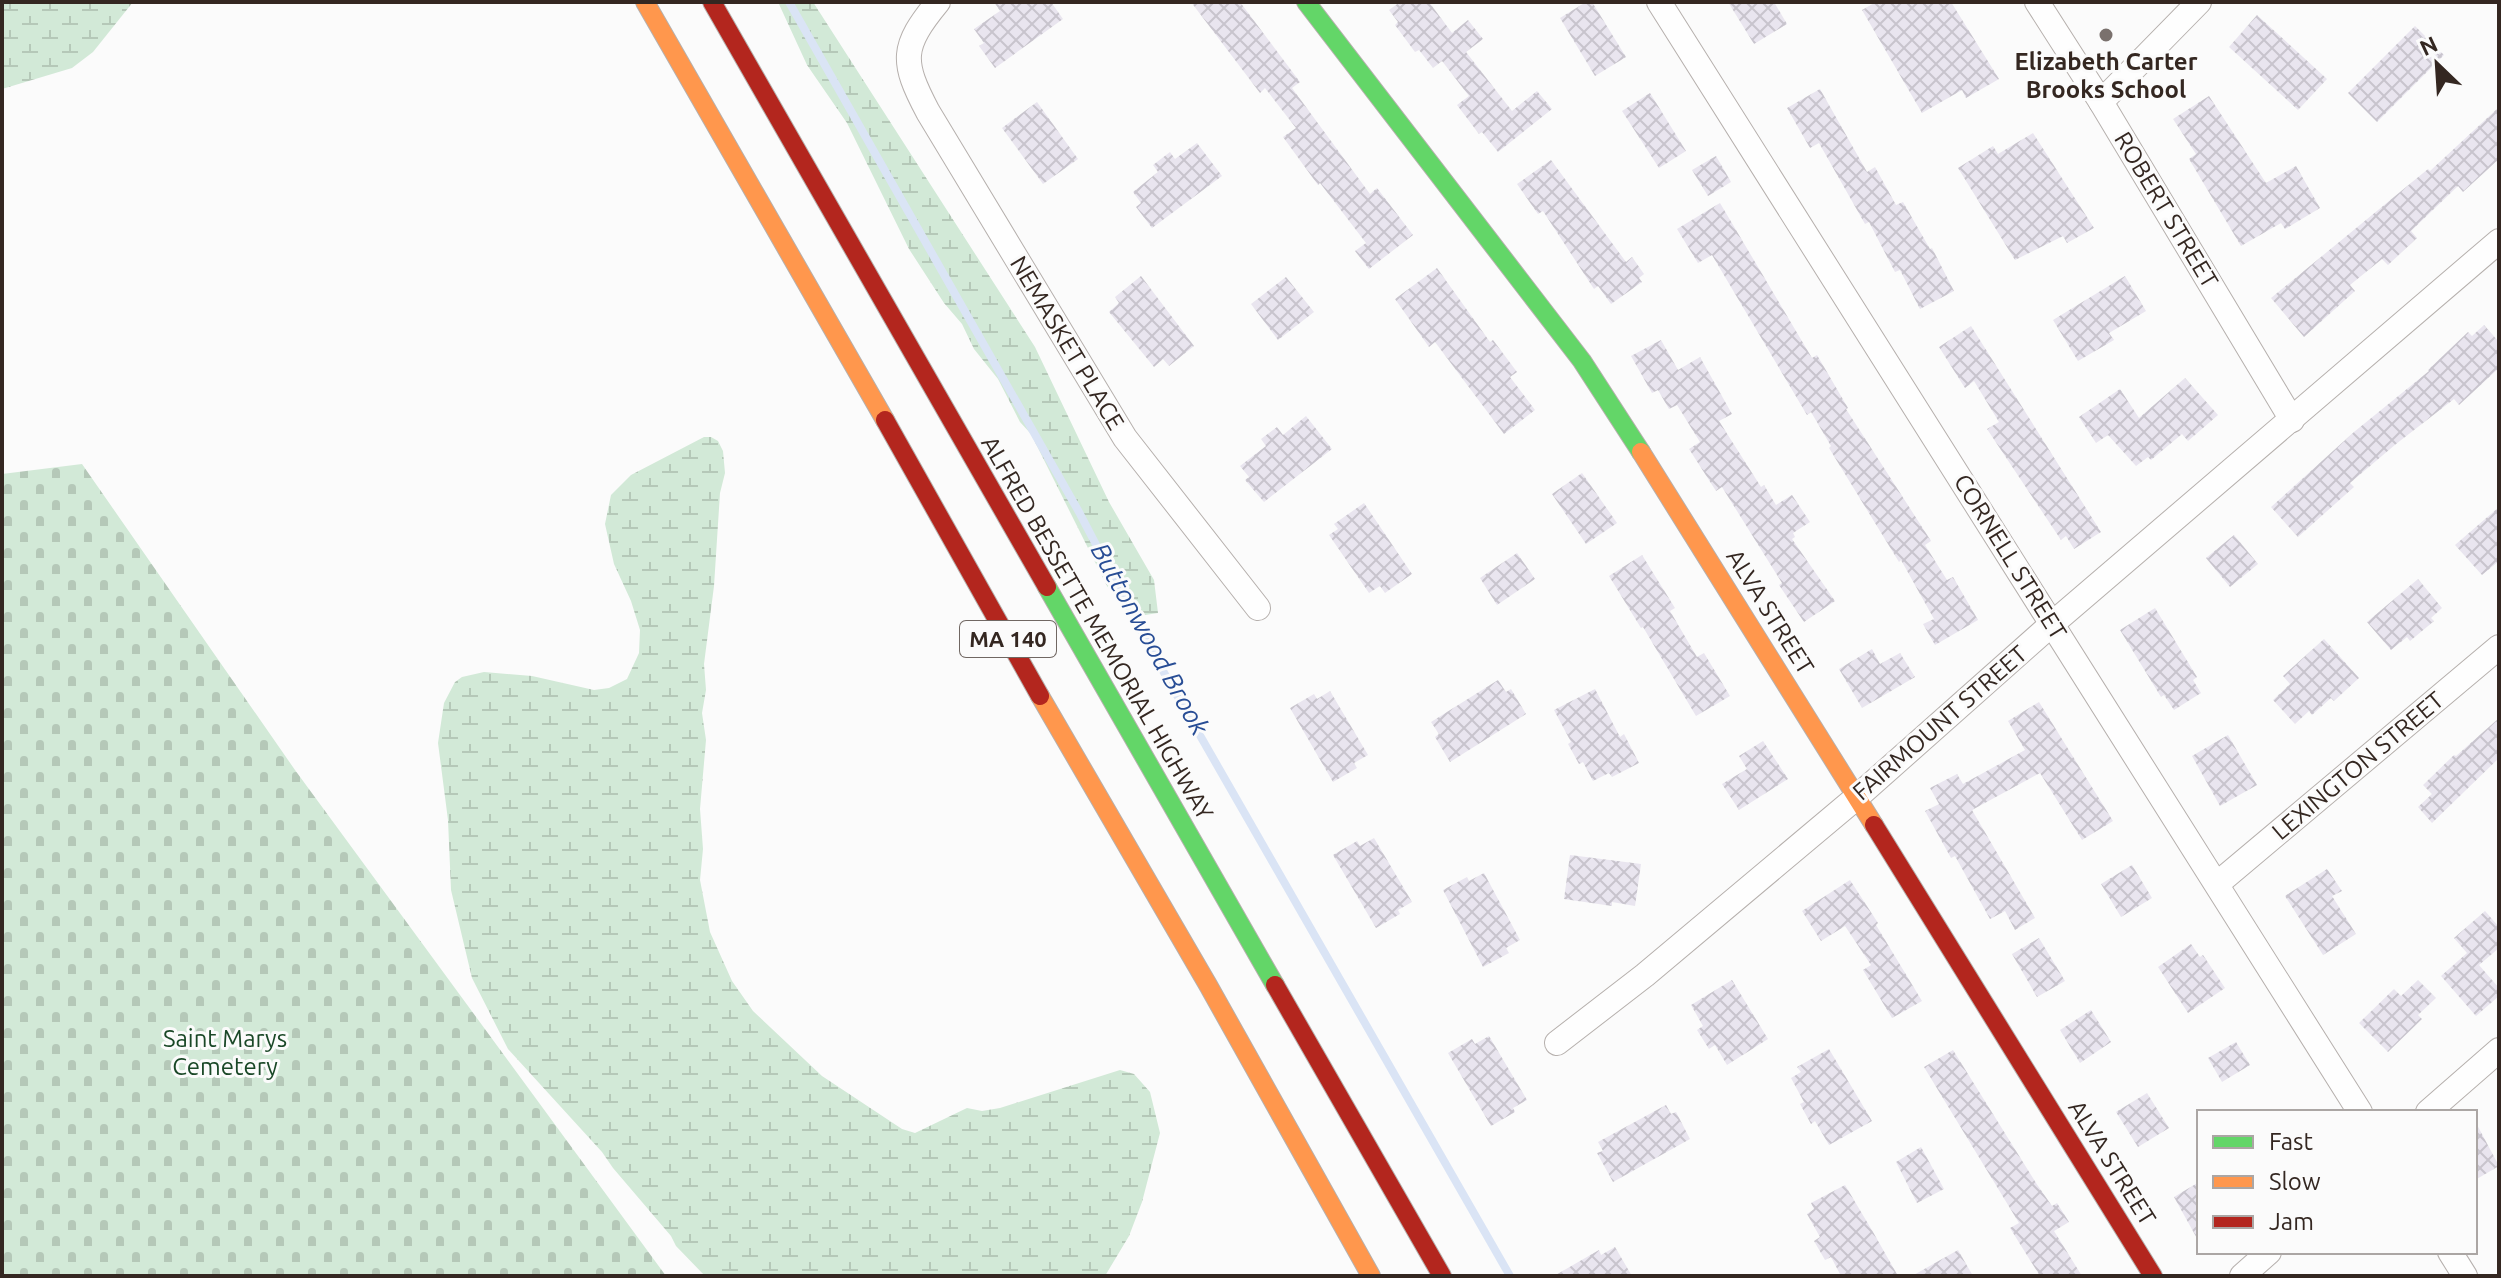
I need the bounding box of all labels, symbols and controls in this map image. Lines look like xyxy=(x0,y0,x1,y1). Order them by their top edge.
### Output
north arrow xyxy=(2397,24,2477,104)
marker: Elizabeth Carter Brooks School xyxy=(2097,26,2115,44)
text: N xyxy=(2416,31,2441,60)
place label: Elizabeth Carter Brooks School xyxy=(2014,48,2198,103)
street label: ROBERT STREET xyxy=(2109,127,2224,293)
street label: NEMASKET PLACE xyxy=(1005,251,1130,434)
street label: ALFRED BESSETTE MEMORIAL HIGHWAY xyxy=(976,431,1219,824)
street label: CORNELL STREET xyxy=(1949,469,2072,644)
water label: Buttonwood Brook xyxy=(1086,538,1216,740)
street label: ALVA STREET xyxy=(1721,544,1819,679)
road number: MA 140 xyxy=(960,621,1056,657)
street label: FAIRMOUNT STREET xyxy=(1847,640,2032,805)
street label: LEXINGTON STREET xyxy=(2267,686,2449,845)
park label: Saint Marys Cemetery xyxy=(163,1025,287,1080)
street label: ALVA STREET xyxy=(2063,1095,2161,1230)
legend xyxy=(2197,1110,2477,1254)
text: Fast xyxy=(2269,1128,2313,1155)
text: Slow xyxy=(2269,1168,2321,1195)
text: Jam xyxy=(2269,1208,2314,1235)

